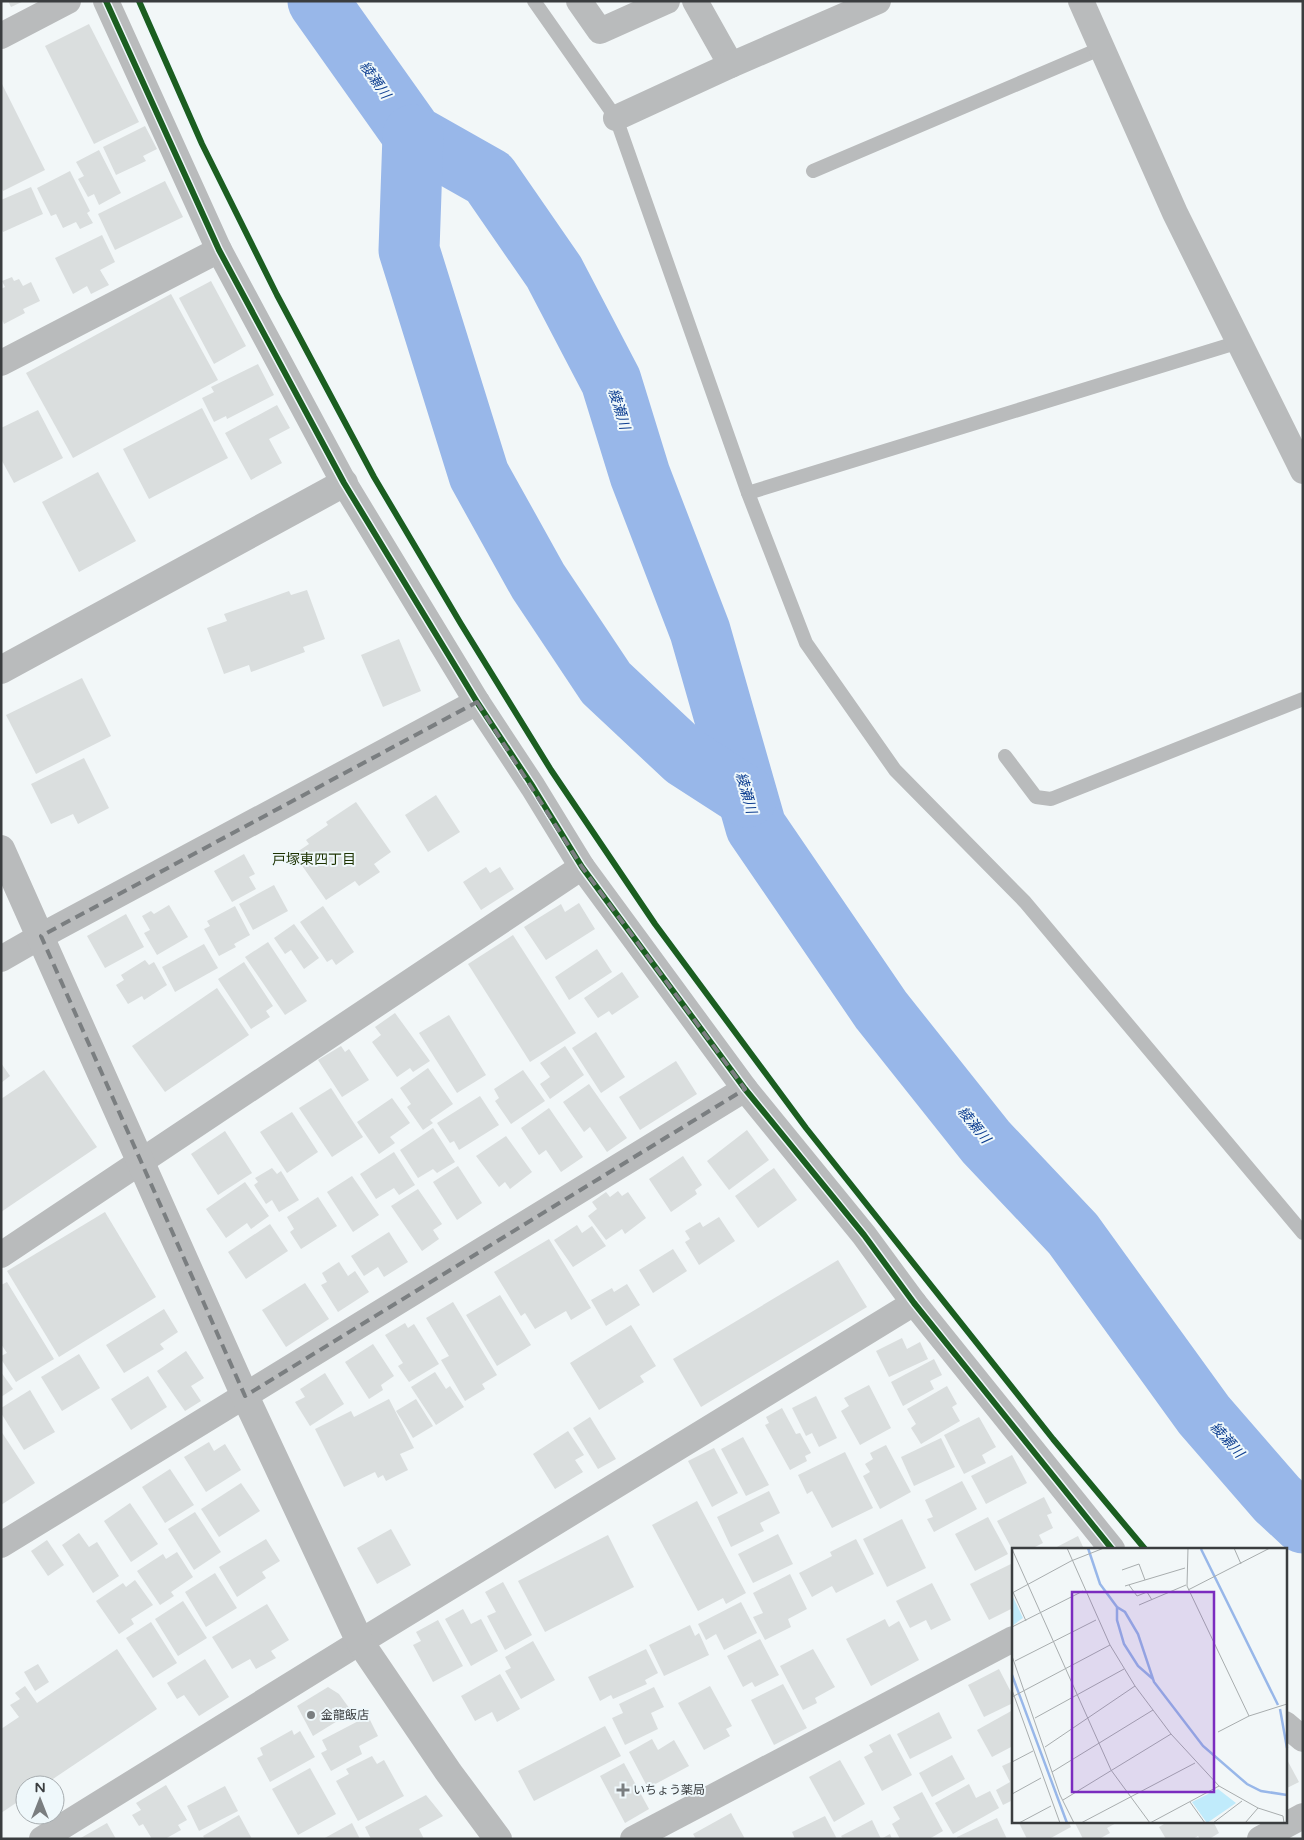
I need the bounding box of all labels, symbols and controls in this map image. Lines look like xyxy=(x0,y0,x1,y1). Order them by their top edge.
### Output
water label: 綾瀬川 xyxy=(356,58,395,104)
water label: 綾瀬川 xyxy=(605,386,634,433)
water label: 綾瀬川 xyxy=(732,770,761,817)
district label: 戸塚東四丁目 xyxy=(272,851,356,868)
water label: 綾瀬川 xyxy=(954,1103,995,1148)
water label: 綾瀬川 xyxy=(1207,1419,1249,1463)
inset map xyxy=(1012,1548,1286,1822)
place label: 金龍飯店 xyxy=(321,1708,369,1722)
marker: 金龍飯店 xyxy=(305,1709,317,1721)
north arrow xyxy=(15,1775,65,1825)
text: N xyxy=(34,1779,46,1796)
place label: いちょう薬局 xyxy=(633,1783,705,1797)
marker: いちょう薬局 xyxy=(617,1784,629,1796)

